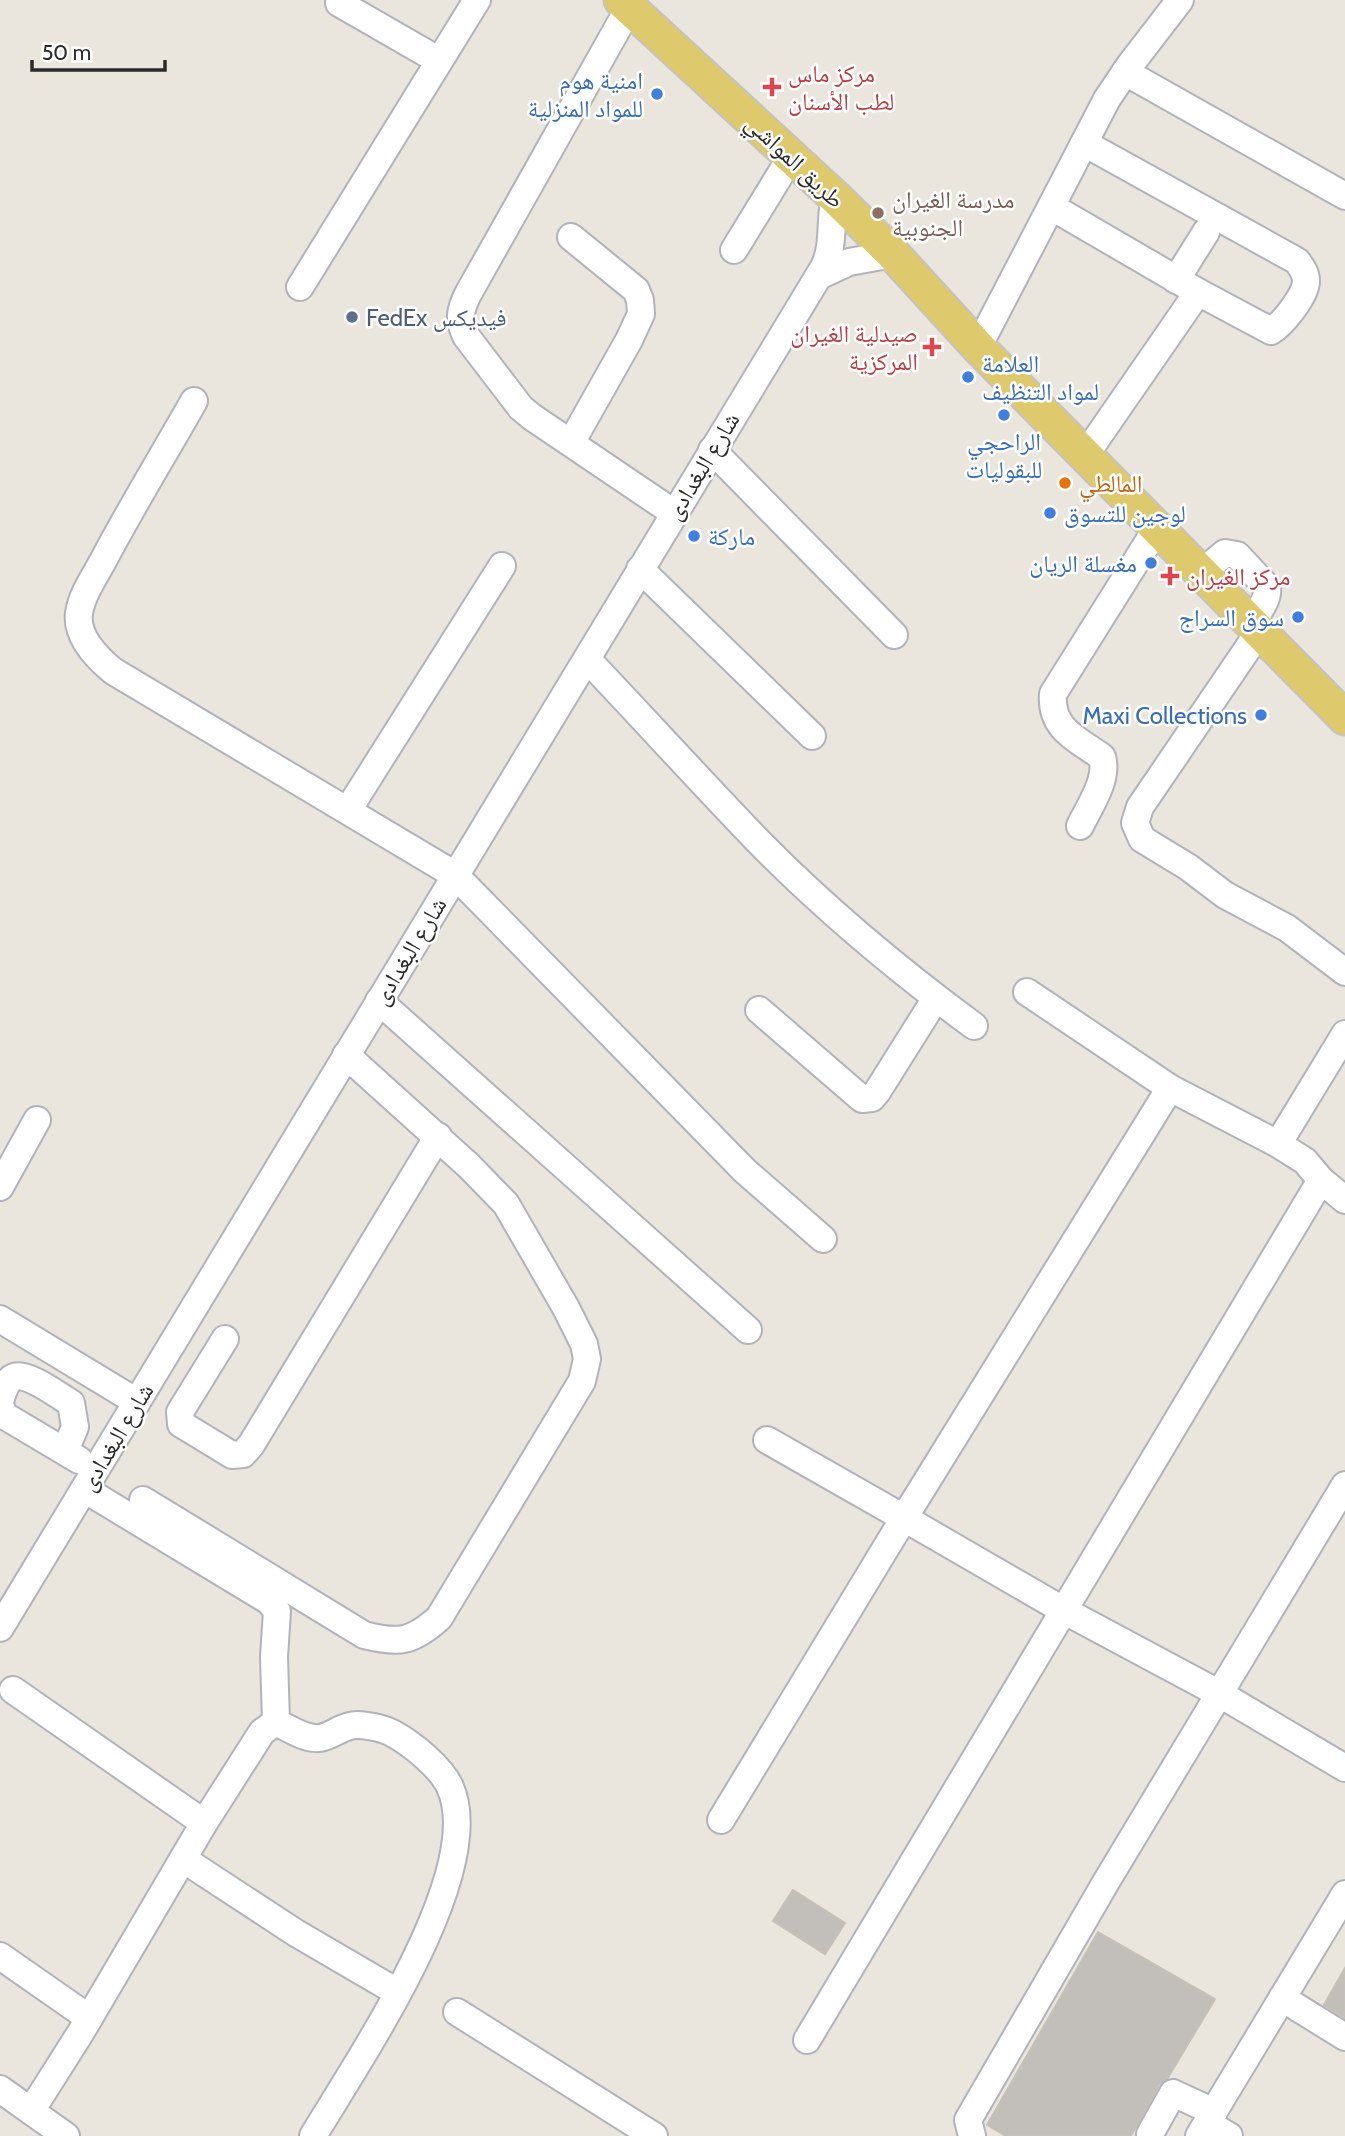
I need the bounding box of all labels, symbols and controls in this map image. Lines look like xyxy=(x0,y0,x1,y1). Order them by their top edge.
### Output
scale bar xyxy=(32,28,164,72)
text: 50 m xyxy=(42,40,91,65)
place label: مركز ماس لطب الأسنان xyxy=(788,59,894,116)
place label: امنية هوم للمواد المنزلية xyxy=(528,66,643,123)
marker: مركز ماس لطب الأسنان xyxy=(762,77,782,97)
marker: امنية هوم للمواد المنزلية xyxy=(649,86,665,102)
street label: طريق المواشي xyxy=(736,108,850,218)
place label: مدرسة الغيران الجنوبية xyxy=(892,185,1014,242)
marker: مدرسة الغيران الجنوبية xyxy=(870,205,886,221)
place label: FedEx فيديكس xyxy=(366,303,507,332)
marker: FedEx فيديكس xyxy=(344,309,360,325)
place label: صيدلية الغيران المركزية xyxy=(790,319,918,376)
marker: صيدلية الغيران المركزية xyxy=(924,339,940,355)
place label: العلامة لمواد التنظيف xyxy=(982,349,1099,406)
marker: العلامة لمواد التنظيف xyxy=(960,369,976,385)
street label: شارع البغدادى xyxy=(659,407,746,526)
marker: الراحجي للبقوليات xyxy=(996,407,1012,423)
place label: الراحجي للبقوليات xyxy=(966,427,1042,484)
place label: المالطي xyxy=(1079,469,1142,503)
marker: المالطي xyxy=(1057,475,1073,491)
place label: لوجين للتسوق xyxy=(1064,499,1186,528)
marker: لوجين للتسوق xyxy=(1042,505,1058,521)
place label: ماركة xyxy=(708,522,755,551)
marker: ماركة xyxy=(686,528,702,544)
place label: مغسلة الريان xyxy=(1029,549,1137,578)
marker: مغسلة الريان xyxy=(1143,555,1159,571)
place label: مركز الغيران xyxy=(1186,562,1291,591)
marker: مركز الغيران xyxy=(1160,566,1180,586)
place label: سوق السراج xyxy=(1179,603,1284,633)
marker: سوق السراج xyxy=(1290,609,1306,625)
place label: Maxi Collections xyxy=(1083,701,1247,730)
marker: Maxi Collections xyxy=(1253,707,1269,723)
street label: شارع البغدادى xyxy=(366,892,453,1011)
street label: شارع البغدادى xyxy=(73,1378,160,1497)

